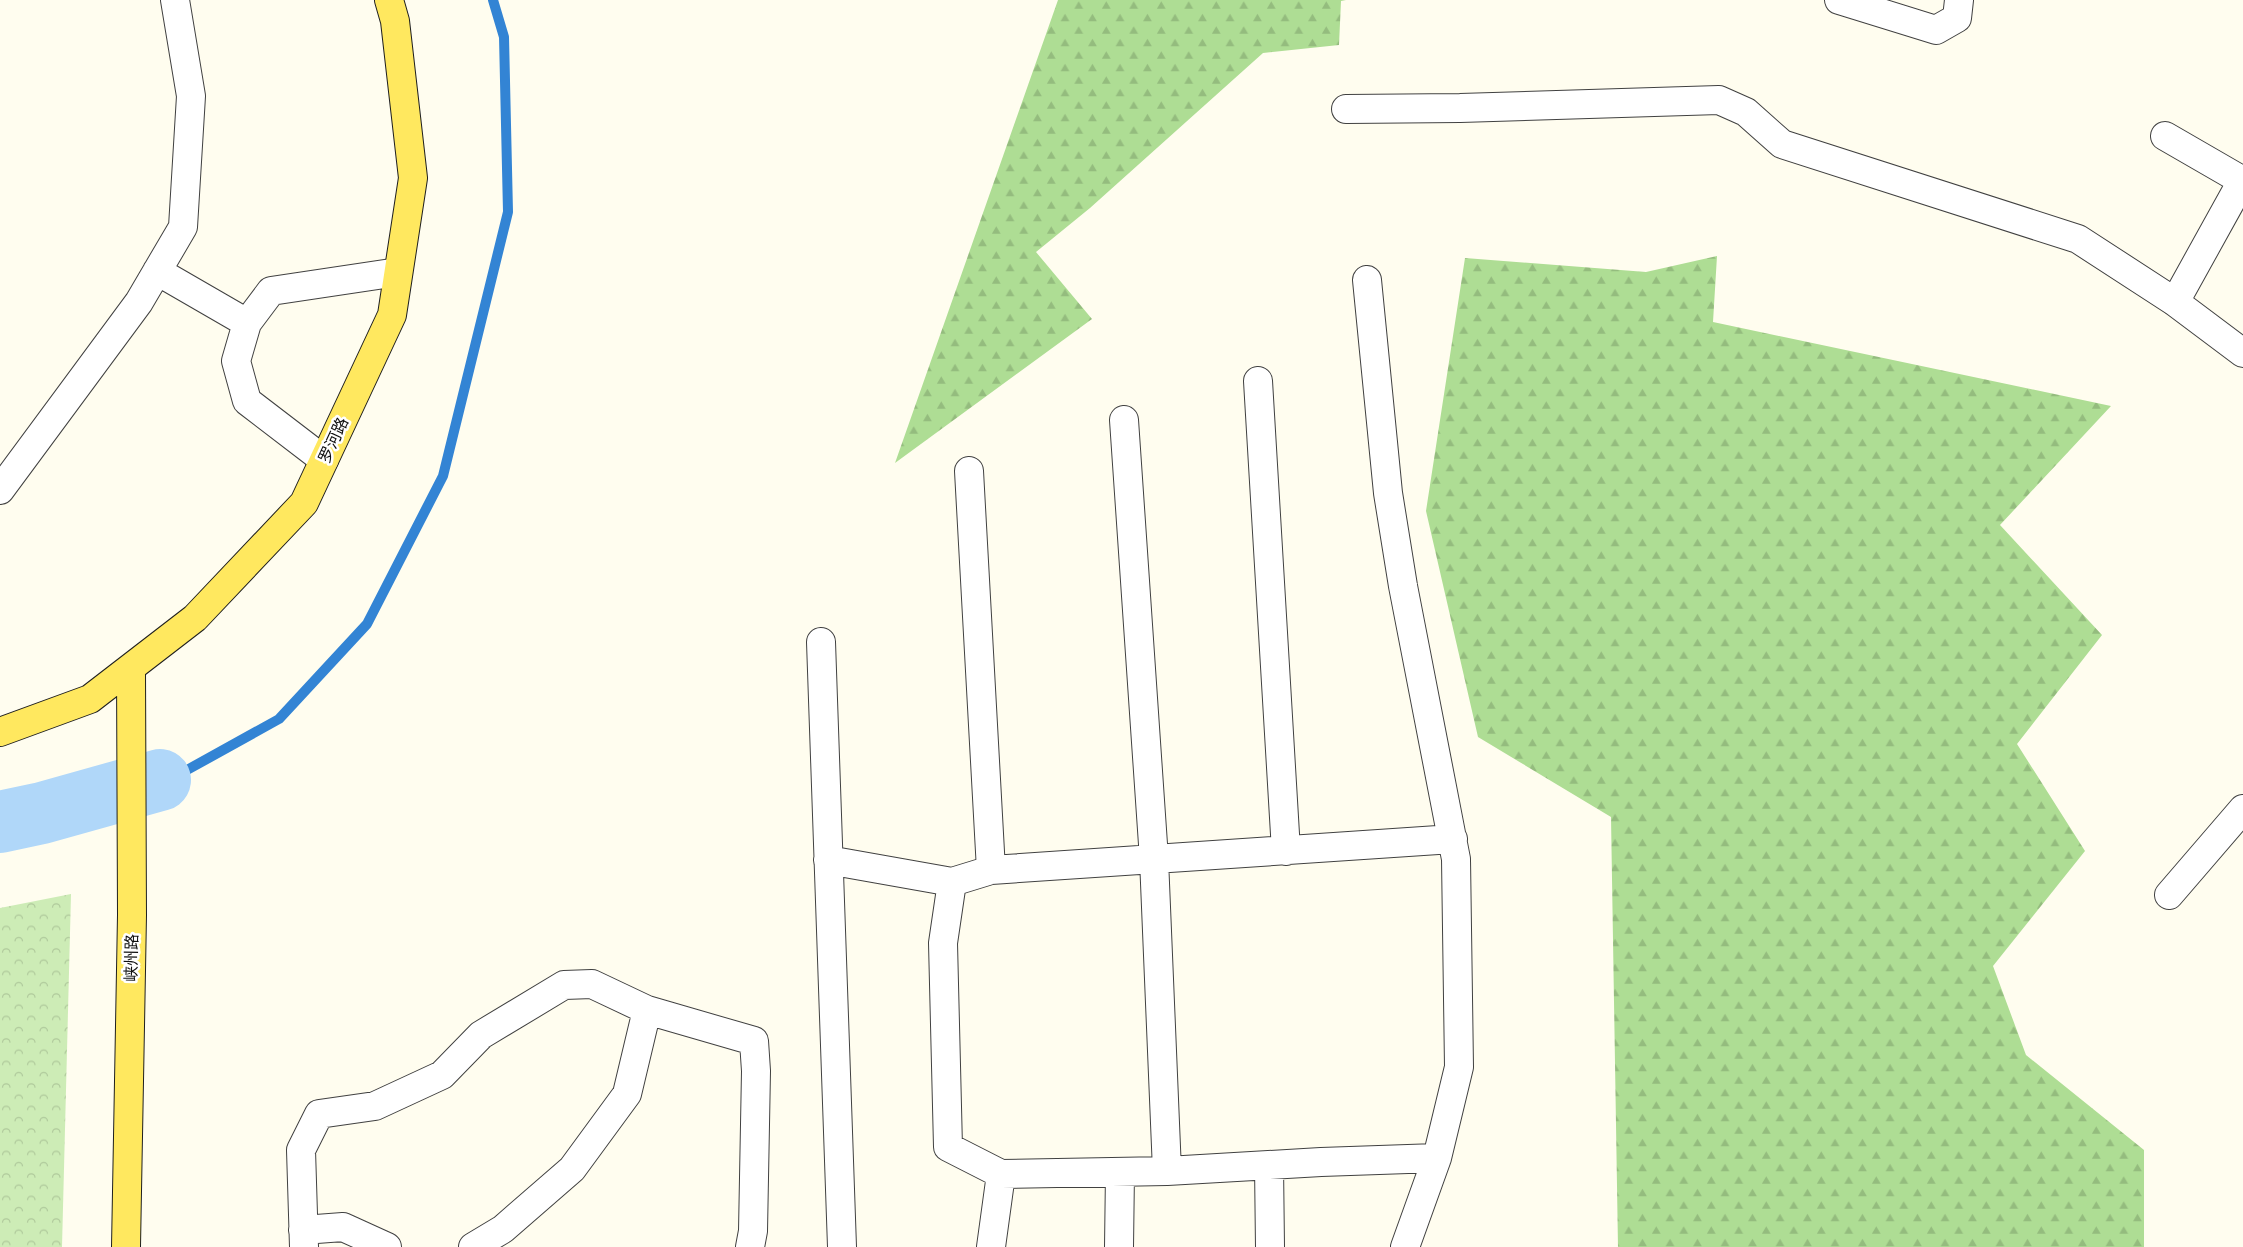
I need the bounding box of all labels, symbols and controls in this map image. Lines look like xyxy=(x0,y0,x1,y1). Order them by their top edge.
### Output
street label: 罗河路 xyxy=(315,414,352,466)
street label: 峡州路 xyxy=(122,934,141,982)

